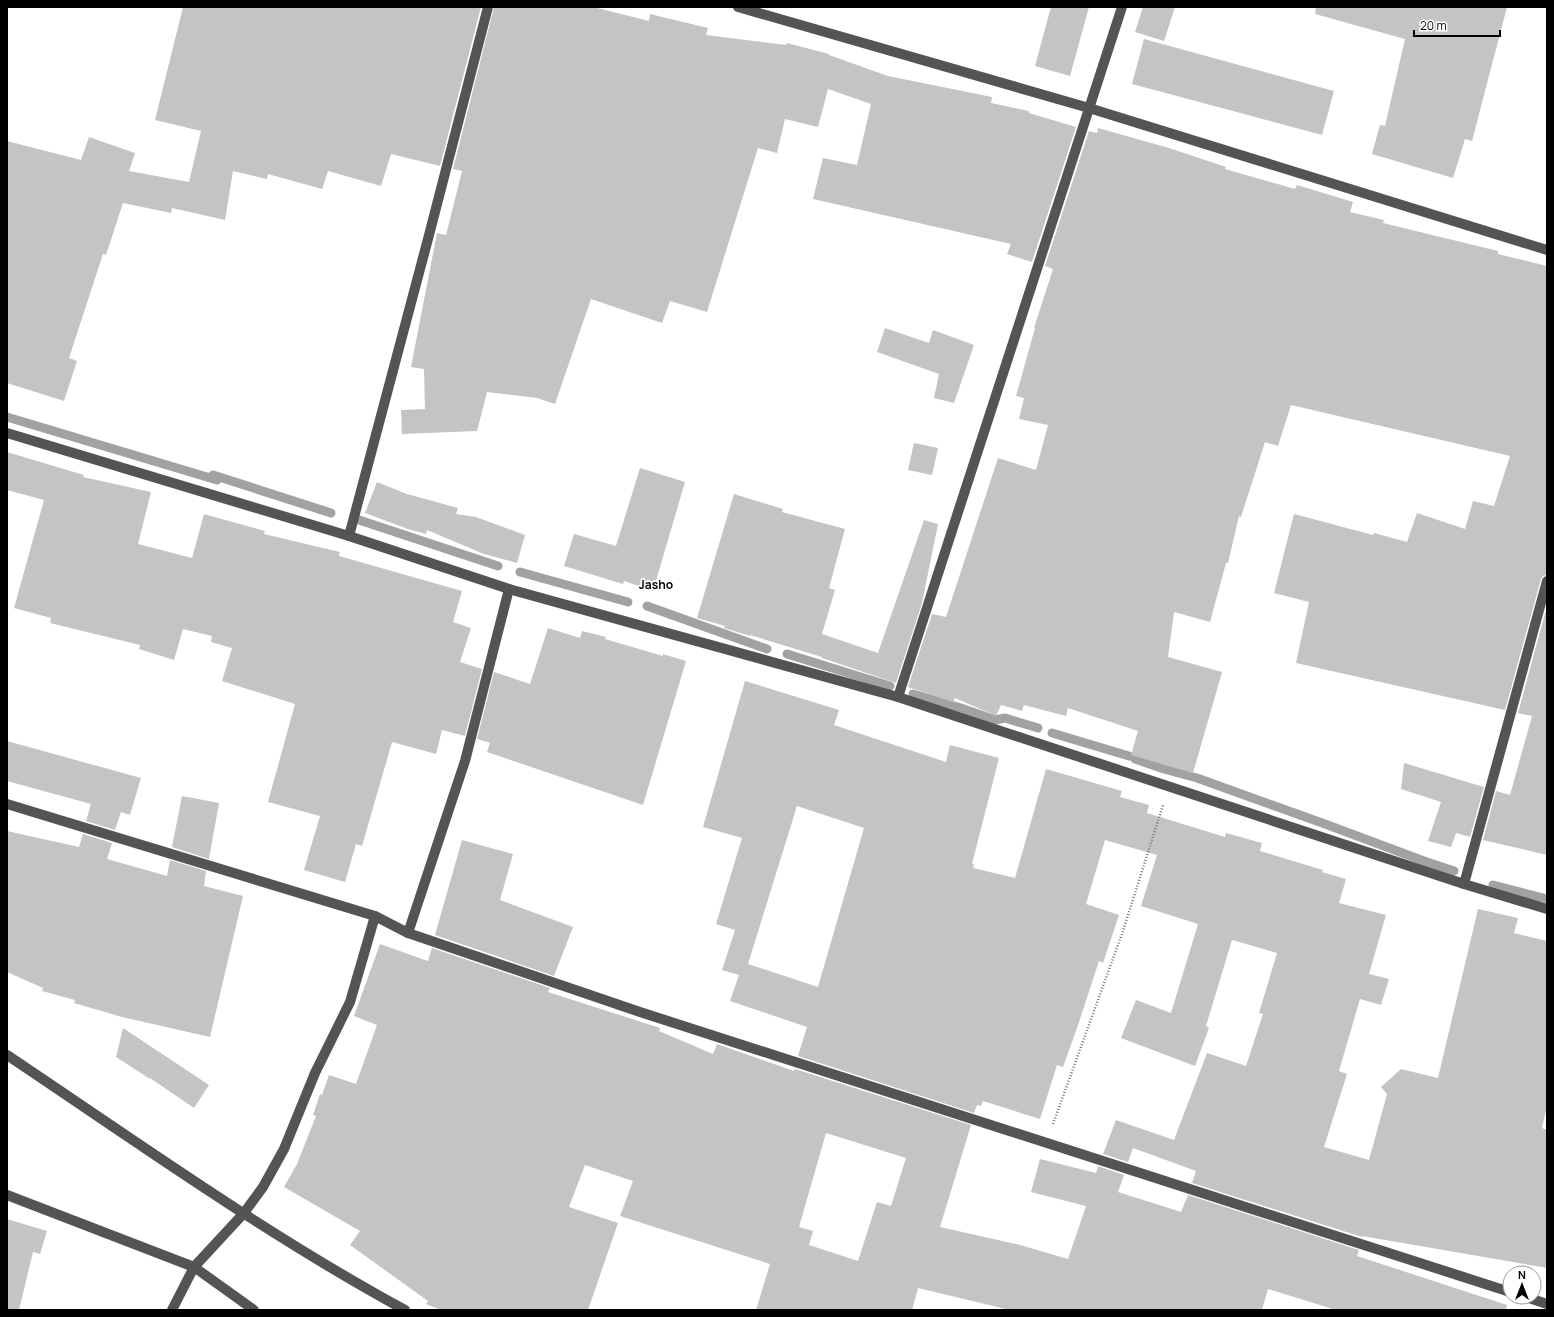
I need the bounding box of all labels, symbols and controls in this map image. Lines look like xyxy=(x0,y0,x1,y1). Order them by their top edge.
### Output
scale bar xyxy=(1414,12,1500,38)
text: 20 m xyxy=(1420,17,1447,34)
district label: Jasho xyxy=(639,576,673,593)
north arrow xyxy=(1502,1265,1542,1305)
text: N xyxy=(1518,1267,1526,1282)

